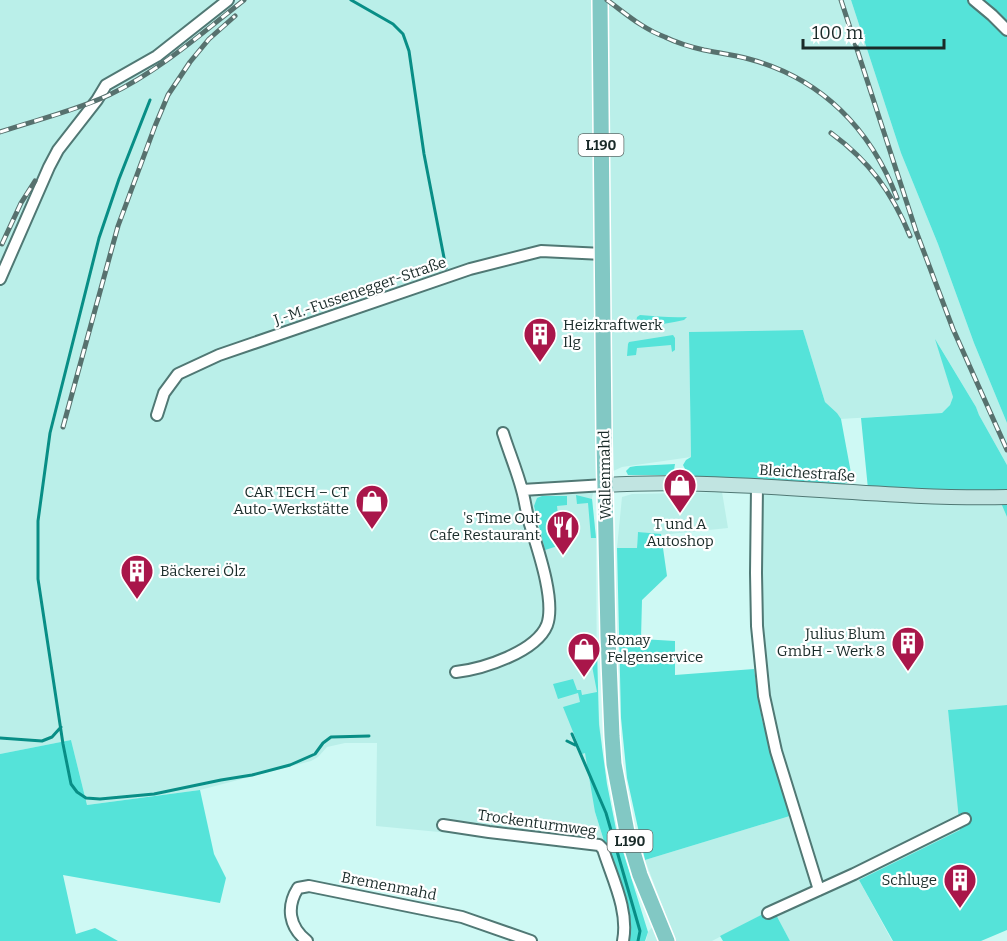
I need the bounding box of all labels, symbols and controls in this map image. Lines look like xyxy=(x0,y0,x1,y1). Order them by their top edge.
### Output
scale bar xyxy=(803,12,944,50)
text: 100 m xyxy=(812,22,863,44)
road number: L190 xyxy=(578,134,624,156)
street label: J.-M.-Fussenegger-Straße xyxy=(271,253,448,329)
building icon: Heizkraftwerk Ilg xyxy=(522,316,558,363)
place label: Heizkraftwerk Ilg xyxy=(563,316,663,351)
street label: Wallenmahd xyxy=(595,430,615,520)
street label: Bleichestraße xyxy=(758,461,856,485)
shop icon: T und A Autoshop xyxy=(662,467,698,514)
place label: CAR TECH – CT Auto-Werkstätte xyxy=(233,483,349,518)
shop icon: CAR TECH – CT Auto-Werkstätte xyxy=(354,483,390,530)
place label: 's Time Out Cafe Restaurant xyxy=(429,509,541,544)
restaurant icon: 's Time Out Cafe Restaurant xyxy=(545,509,581,556)
place label: T und A Autoshop xyxy=(646,515,714,550)
building icon: Bäckerei Ölz xyxy=(119,553,155,600)
place label: Bäckerei Ölz xyxy=(160,562,246,580)
place label: Julius Blum GmbH - Werk 8 xyxy=(777,625,886,660)
building icon: Julius Blum GmbH - Werk 8 xyxy=(890,625,926,672)
shop icon: Ronay Felgenservice xyxy=(566,631,602,678)
place label: Ronay Felgenservice xyxy=(607,631,703,666)
street label: Trockenturmweg xyxy=(476,806,598,840)
road number: L190 xyxy=(608,830,652,852)
building icon: Schluge xyxy=(942,862,978,909)
street label: Bremenmahd xyxy=(340,868,438,904)
place label: Schluge xyxy=(881,871,937,889)

